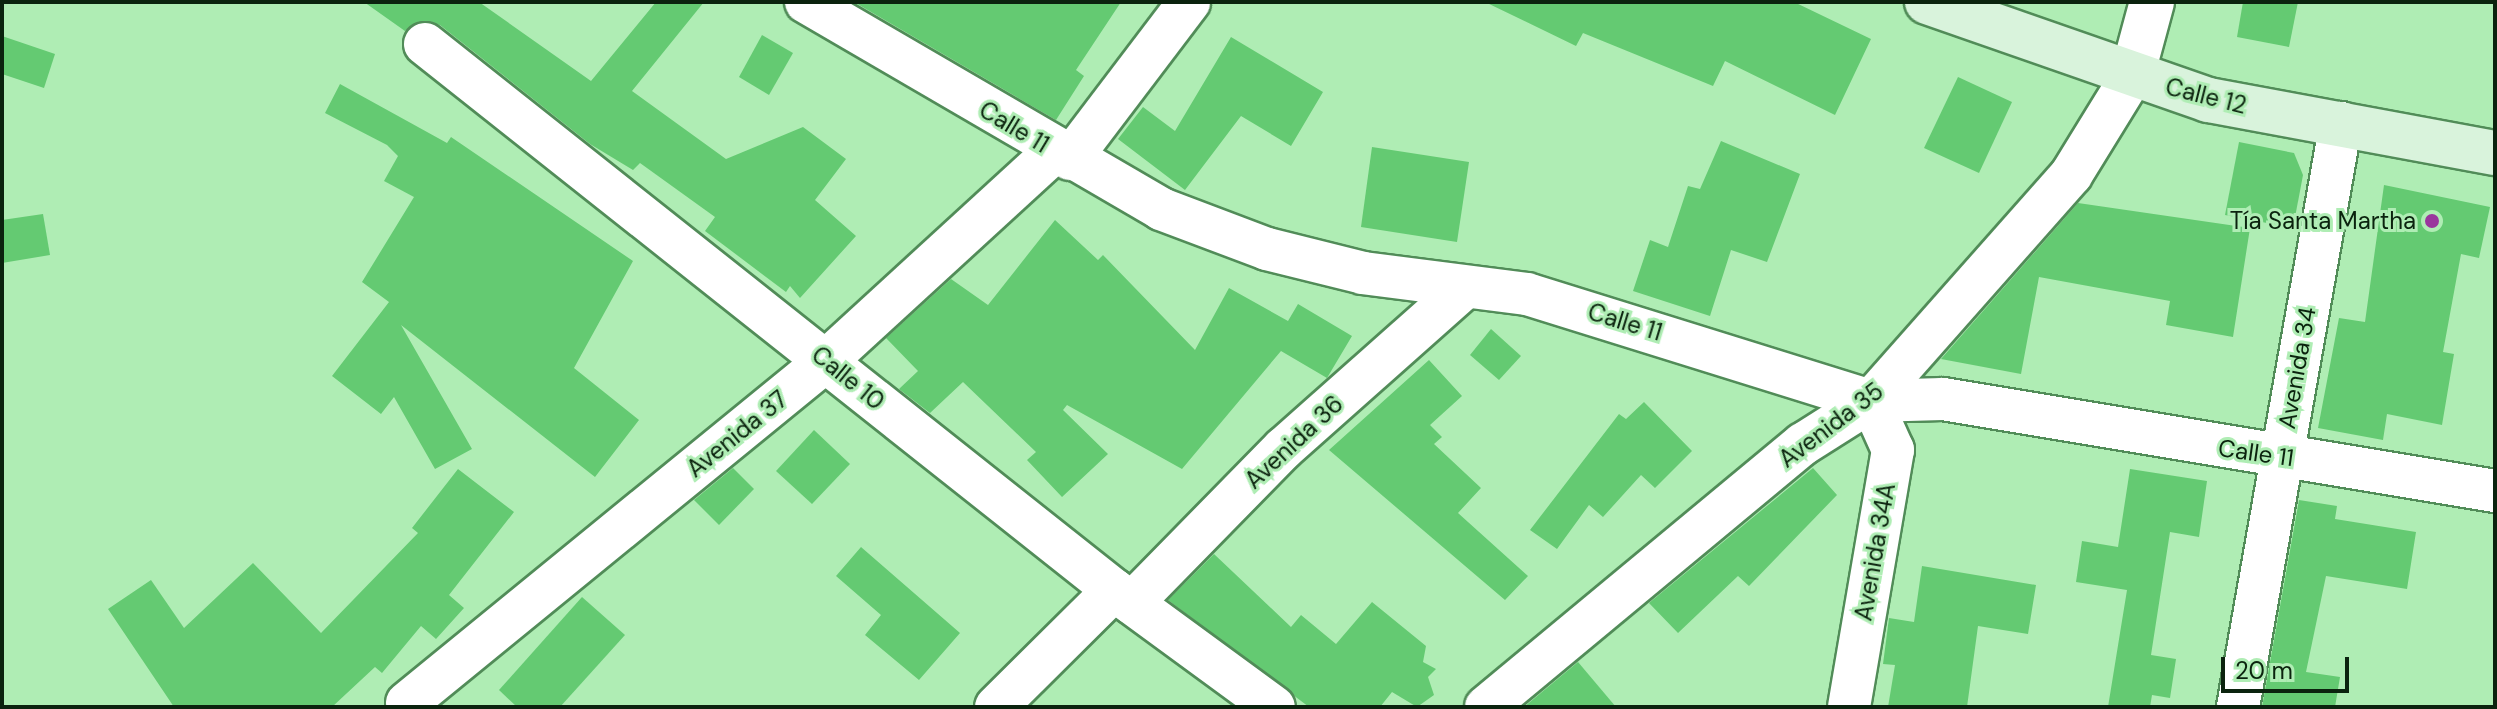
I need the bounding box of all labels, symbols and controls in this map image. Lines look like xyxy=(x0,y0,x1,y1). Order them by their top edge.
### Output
street label: Calle 12 xyxy=(2163,72,2249,120)
street label: Calle 11 xyxy=(974,95,1054,159)
place label: Tía Santa Martha xyxy=(2230,207,2416,235)
marker: Tía Santa Martha xyxy=(2423,212,2441,230)
street label: Calle 11 xyxy=(1584,297,1666,347)
street label: Avenida 34 xyxy=(2272,305,2322,431)
street label: Calle 10 xyxy=(806,340,890,416)
street label: Avenida 35 xyxy=(1773,376,1889,474)
street label: Avenida 37 xyxy=(681,385,793,483)
street label: Avenida 36 xyxy=(1239,389,1349,495)
street label: Calle 11 xyxy=(2216,433,2296,473)
street label: Avenida 34A xyxy=(1849,481,1901,623)
scale bar xyxy=(2225,641,2353,691)
text: 20 m xyxy=(2235,655,2293,686)

